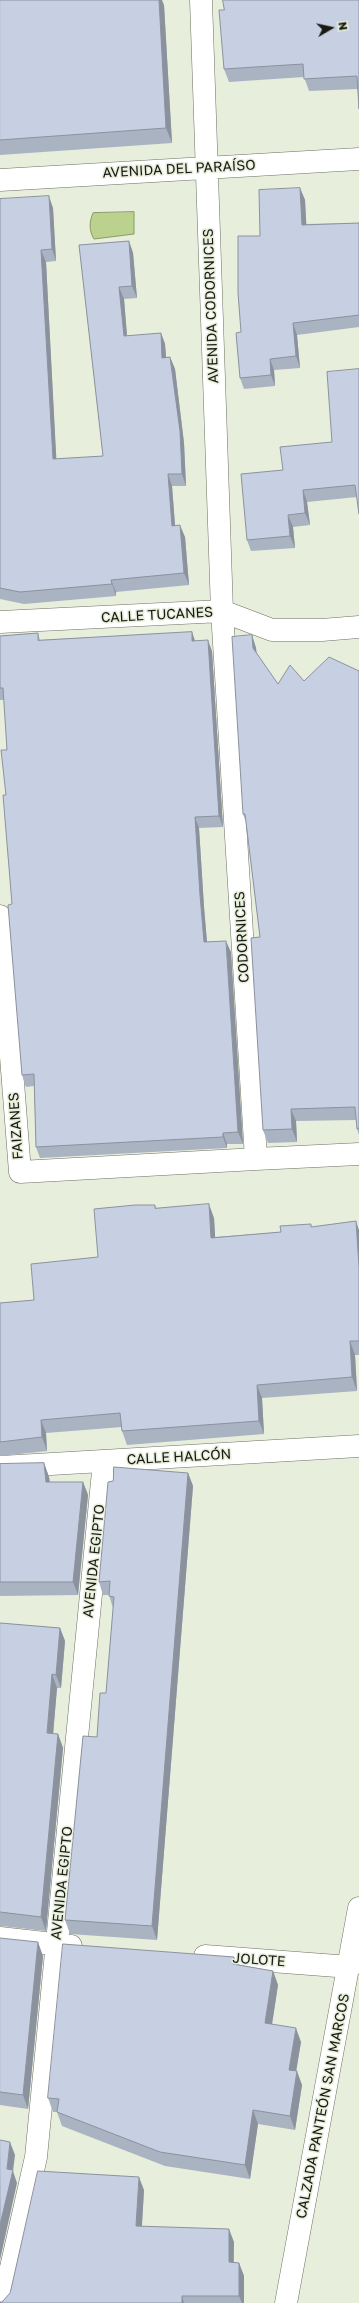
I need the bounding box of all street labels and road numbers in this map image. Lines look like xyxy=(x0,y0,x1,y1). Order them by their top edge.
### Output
street label: AVENIDA DEL PARAÍSO xyxy=(102,157,256,181)
street label: AVENIDA CODORNICES xyxy=(200,228,222,384)
street label: CALLE TUCANES xyxy=(100,604,214,626)
street label: CODORNICES xyxy=(231,891,253,983)
street label: FAIZANES xyxy=(5,1092,27,1160)
street label: CALLE HALCÓN xyxy=(126,1446,232,1468)
street label: AVENIDA EGIPTO xyxy=(80,1503,108,1619)
street label: AVENIDA EGIPTO xyxy=(48,1825,76,1941)
street label: JOLOTE xyxy=(232,1950,286,1970)
street label: CALZADA PANTEÓN SAN MARCOS xyxy=(293,1992,353,2220)

